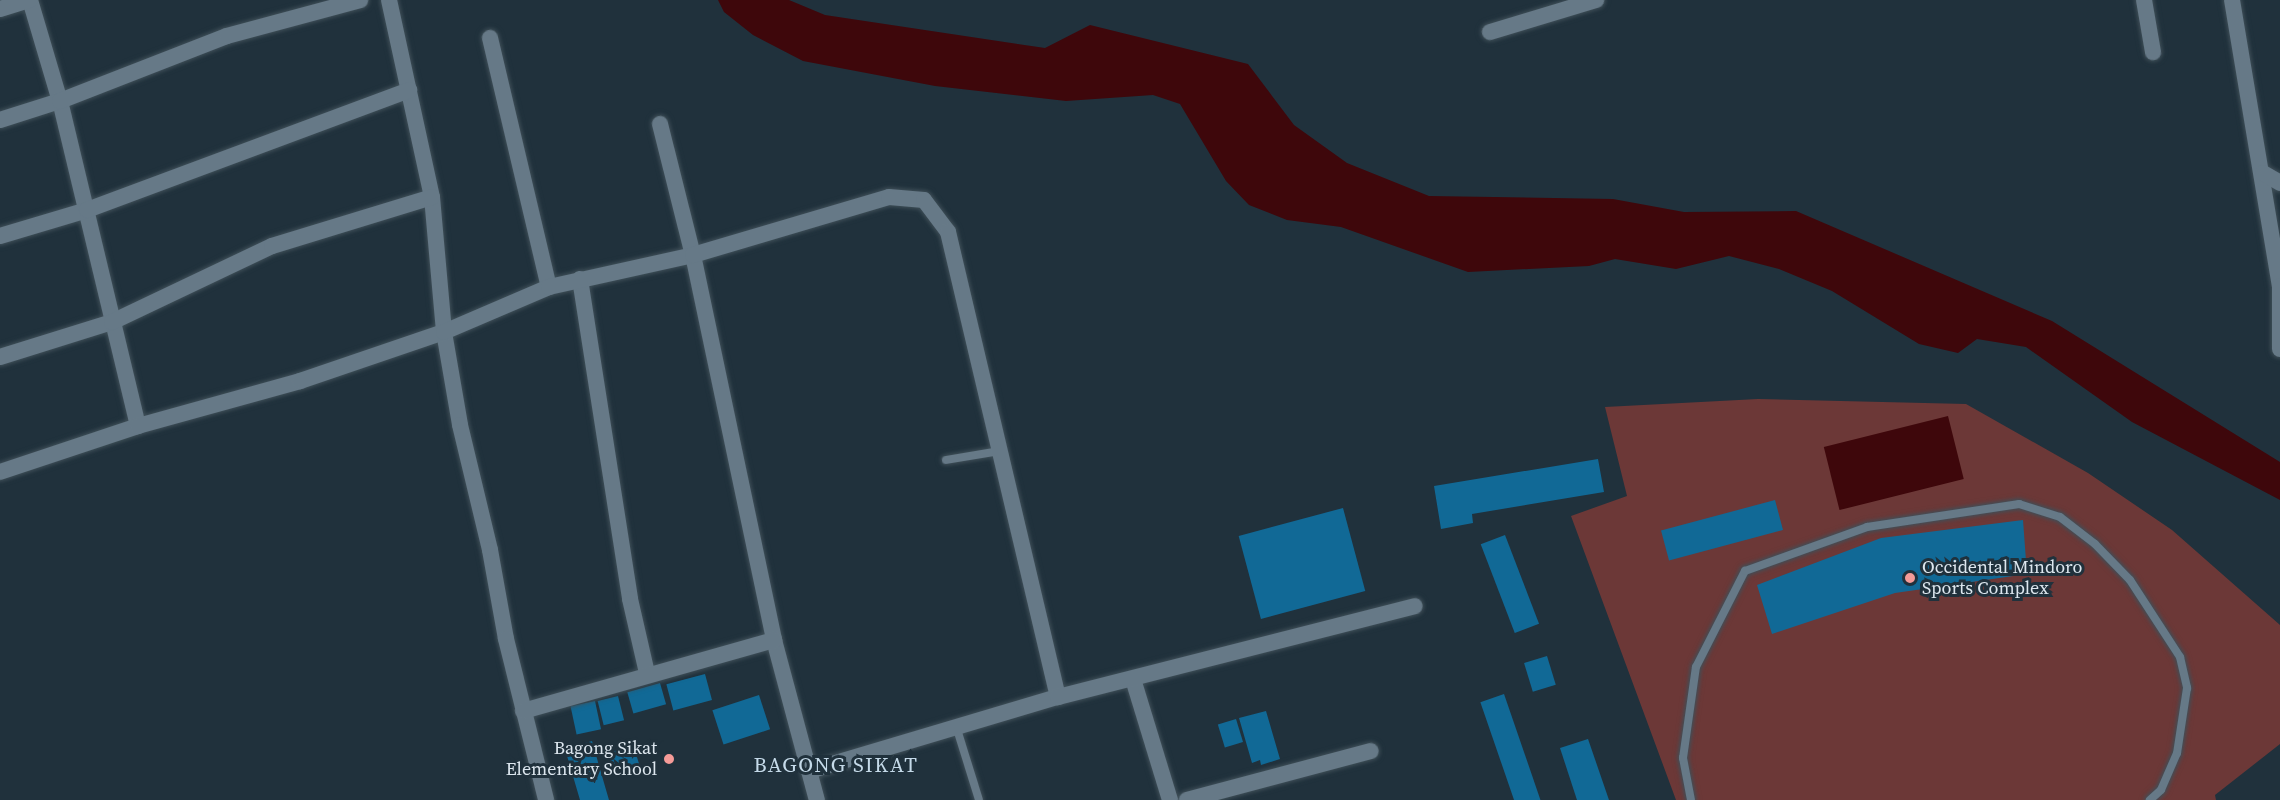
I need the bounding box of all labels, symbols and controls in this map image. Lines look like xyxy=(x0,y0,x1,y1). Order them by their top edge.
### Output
place label: Occidental Mindoro Sports Complex xyxy=(1922,557,2082,600)
marker: Occidental Mindoro Sports Complex xyxy=(1903,571,1917,585)
place label: Bagong Sikat Elementary School xyxy=(506,738,657,780)
marker: Bagong Sikat Elementary School xyxy=(662,752,676,766)
district label: BAGONG SIKAT xyxy=(754,752,918,778)

